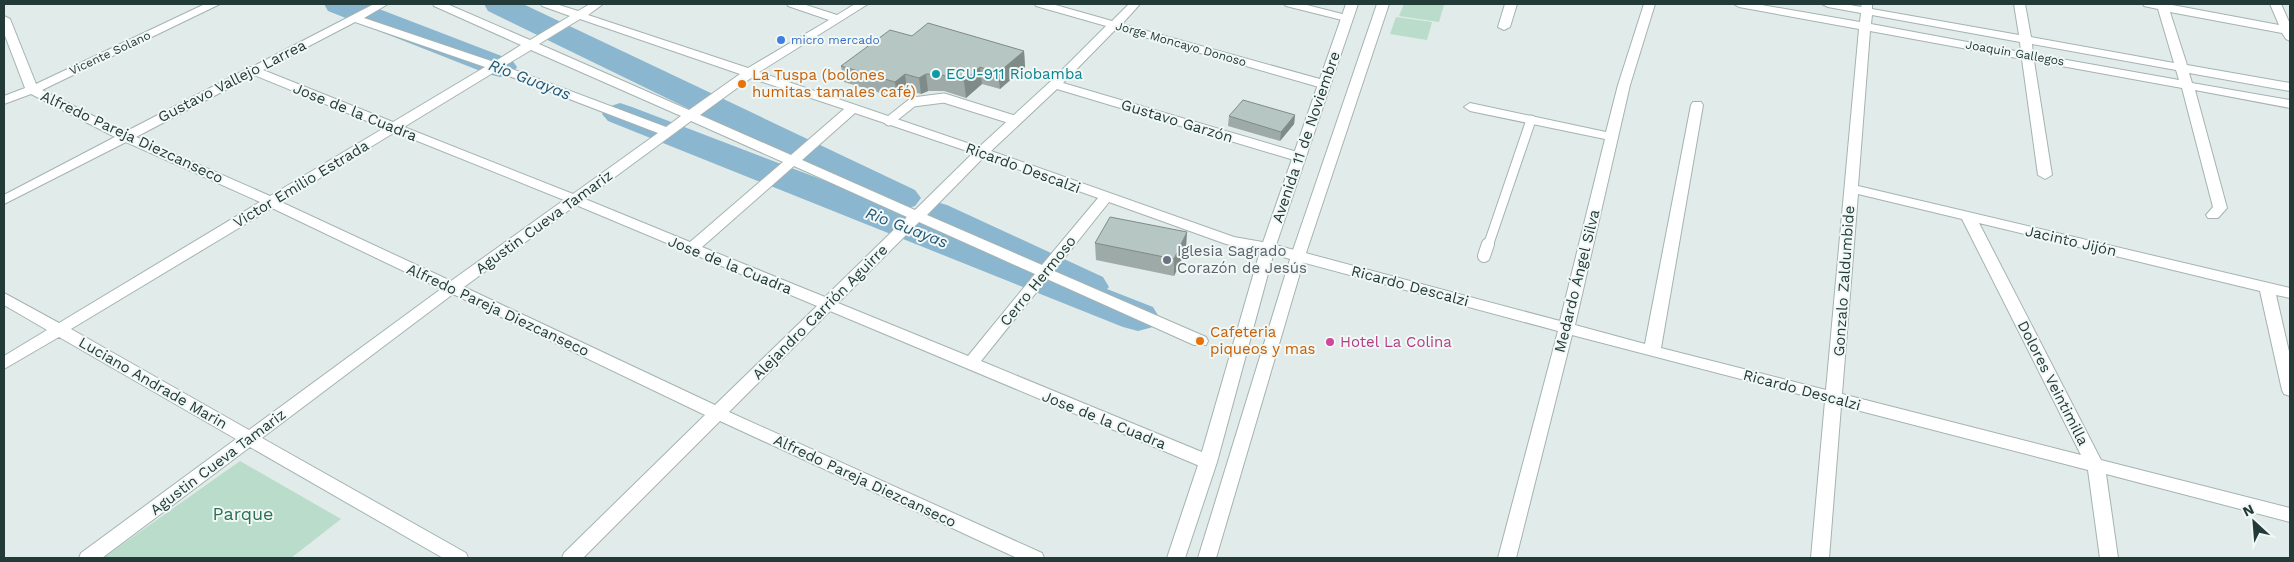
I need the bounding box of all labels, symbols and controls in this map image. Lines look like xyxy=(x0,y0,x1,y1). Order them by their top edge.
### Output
street label: Jorge Moncayo Donoso xyxy=(1114,19,1248,69)
street label: Vicente Solano xyxy=(67,28,153,78)
place label: micro mercado xyxy=(791,33,880,47)
marker: micro mercado xyxy=(775,34,787,46)
street label: Gustavo Vallejo Larrea xyxy=(155,36,310,126)
street label: Joaquin Gallegos xyxy=(1965,37,2065,69)
street label: Avenida 11 de Noviembre xyxy=(1268,49,1344,225)
water label: Rio Guayas xyxy=(486,55,574,104)
place label: ECU-911 Riobamba xyxy=(946,65,1083,83)
place label: La Tuspa (bolones humitas tamales café) xyxy=(752,66,916,101)
marker: ECU-911 Riobamba xyxy=(930,68,942,80)
marker: La Tuspa (bolones humitas tamales café) xyxy=(736,78,748,90)
street label: Jose de la Cuadra xyxy=(290,79,420,145)
street label: Alfredo Pareja Diezcanseco xyxy=(38,87,226,187)
street label: Gustavo Garzón xyxy=(1119,95,1235,147)
street label: Victor Emilio Estrada xyxy=(230,136,372,232)
street label: Ricardo Descalzi xyxy=(963,139,1083,197)
street label: Agustin Cueva Tamariz xyxy=(472,166,616,278)
water label: Rio Guayas xyxy=(863,203,951,252)
street label: Gonzalo Zaldumbide xyxy=(1830,205,1858,357)
street label: Medardo Ángel Silva xyxy=(1550,207,1604,354)
street label: Jacinto Jijón xyxy=(2024,222,2118,260)
street label: Jose de la Cuadra xyxy=(665,232,795,298)
street label: Cerro Hermoso xyxy=(996,232,1080,330)
street label: Alejandro Carrión Aguirre xyxy=(749,241,891,383)
place label: Iglesia Sagrado Corazón de Jesús xyxy=(1177,242,1307,277)
marker: Iglesia Sagrado Corazón de Jesús xyxy=(1161,254,1173,266)
street label: Alfredo Pareja Diezcanseco xyxy=(404,260,592,360)
street label: Ricardo Descalzi xyxy=(1349,262,1471,310)
street label: Dolores Veintimilla xyxy=(2014,318,2092,449)
place label: Cafeteria piqueos y mas xyxy=(1210,323,1316,358)
street label: Luciano Andrade Marin xyxy=(76,333,230,433)
place label: Hotel La Colina xyxy=(1340,333,1452,351)
marker: Cafeteria piqueos y mas xyxy=(1194,335,1206,347)
marker: Hotel La Colina xyxy=(1324,336,1336,348)
street label: Ricardo Descalzi xyxy=(1741,366,1863,414)
street label: Jose de la Cuadra xyxy=(1039,387,1169,453)
street label: Agustin Cueva Tamariz xyxy=(147,405,289,519)
street label: Alfredo Pareja Diezcanseco xyxy=(771,431,959,531)
north arrow xyxy=(2229,497,2279,547)
text: N xyxy=(2240,501,2256,520)
park label: Parque xyxy=(212,503,274,524)

